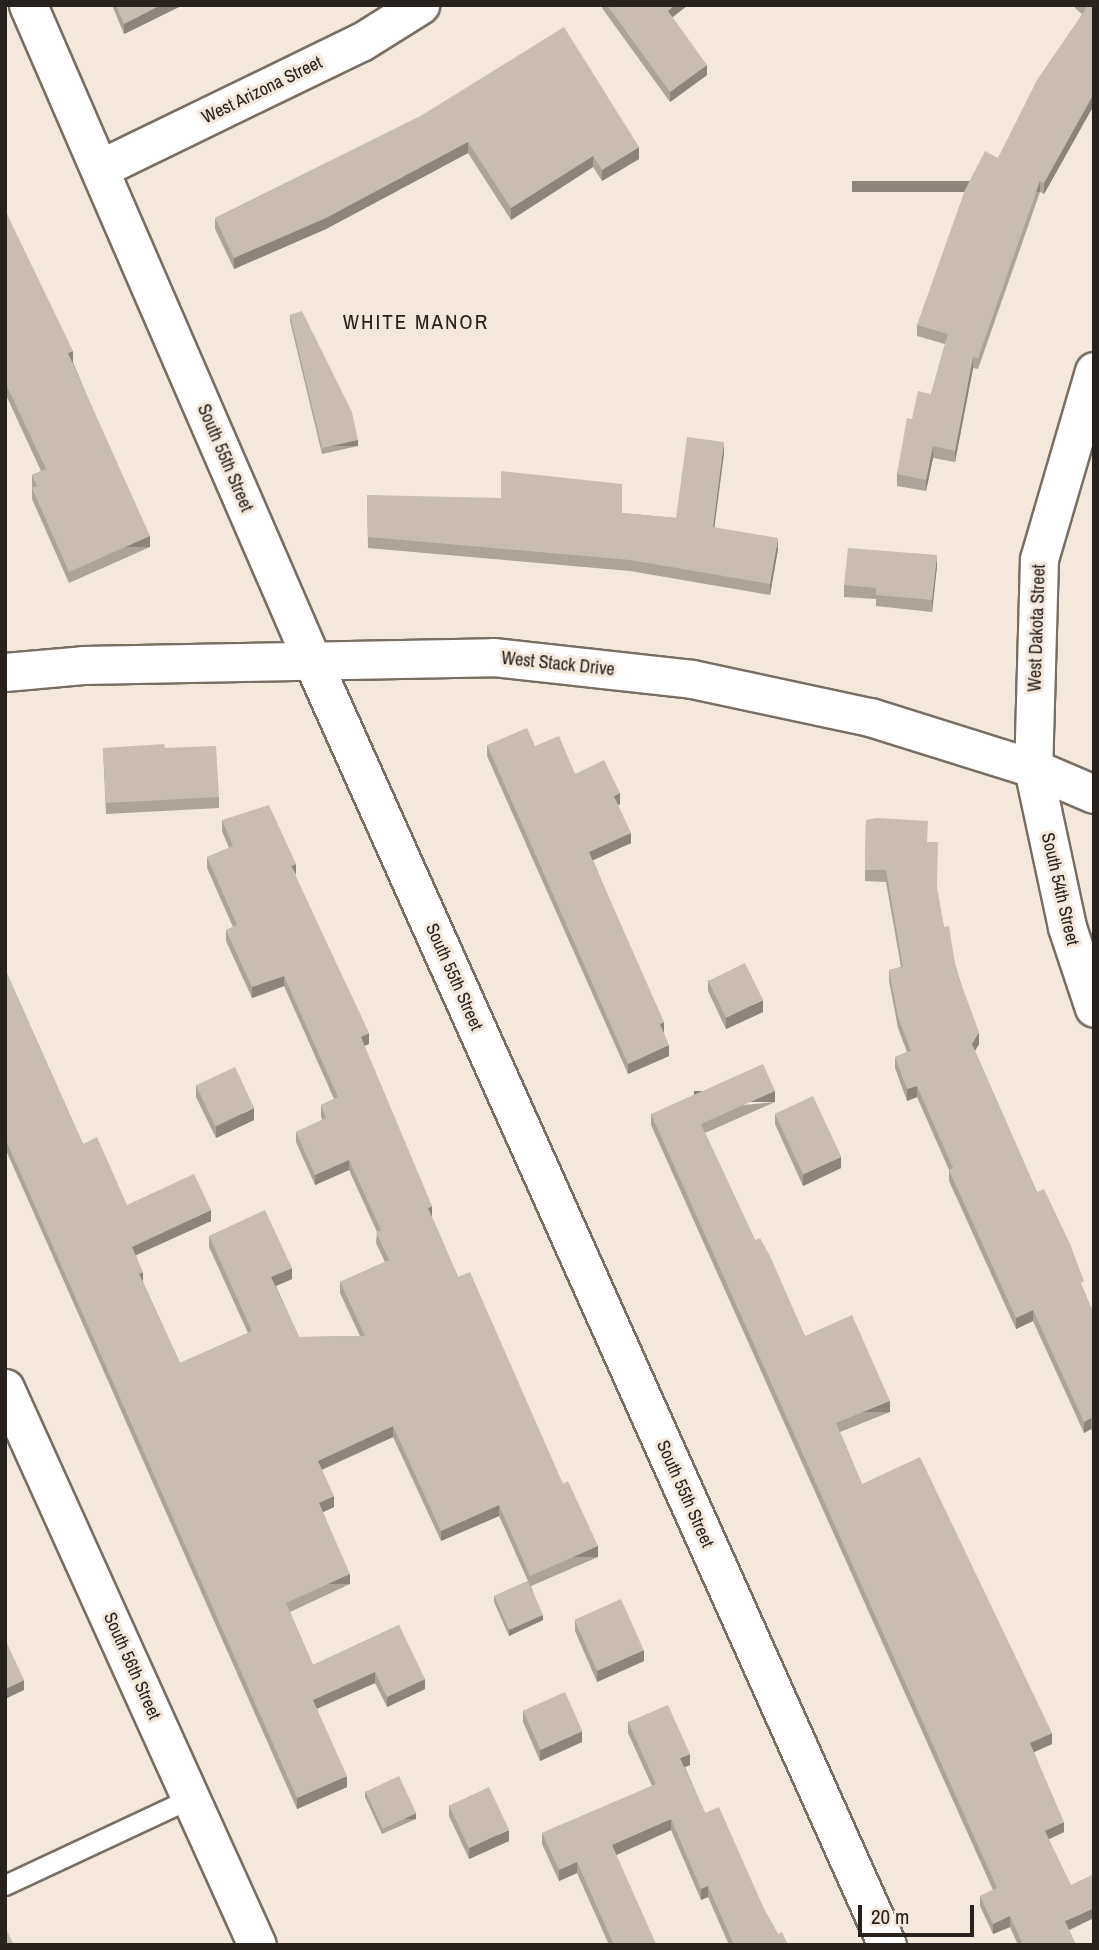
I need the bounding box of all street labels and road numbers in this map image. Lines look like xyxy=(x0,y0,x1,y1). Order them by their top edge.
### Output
street label: West Arizona Street xyxy=(198,51,326,129)
street label: South 55th Street xyxy=(193,401,257,515)
street label: West Dakota Street xyxy=(1024,564,1050,692)
street label: West Stack Drive xyxy=(500,647,616,681)
street label: South 54th Street xyxy=(1037,831,1083,947)
street label: South 55th Street xyxy=(421,920,487,1034)
street label: South 55th Street xyxy=(652,1437,718,1551)
street label: South 56th Street xyxy=(99,1609,165,1723)

